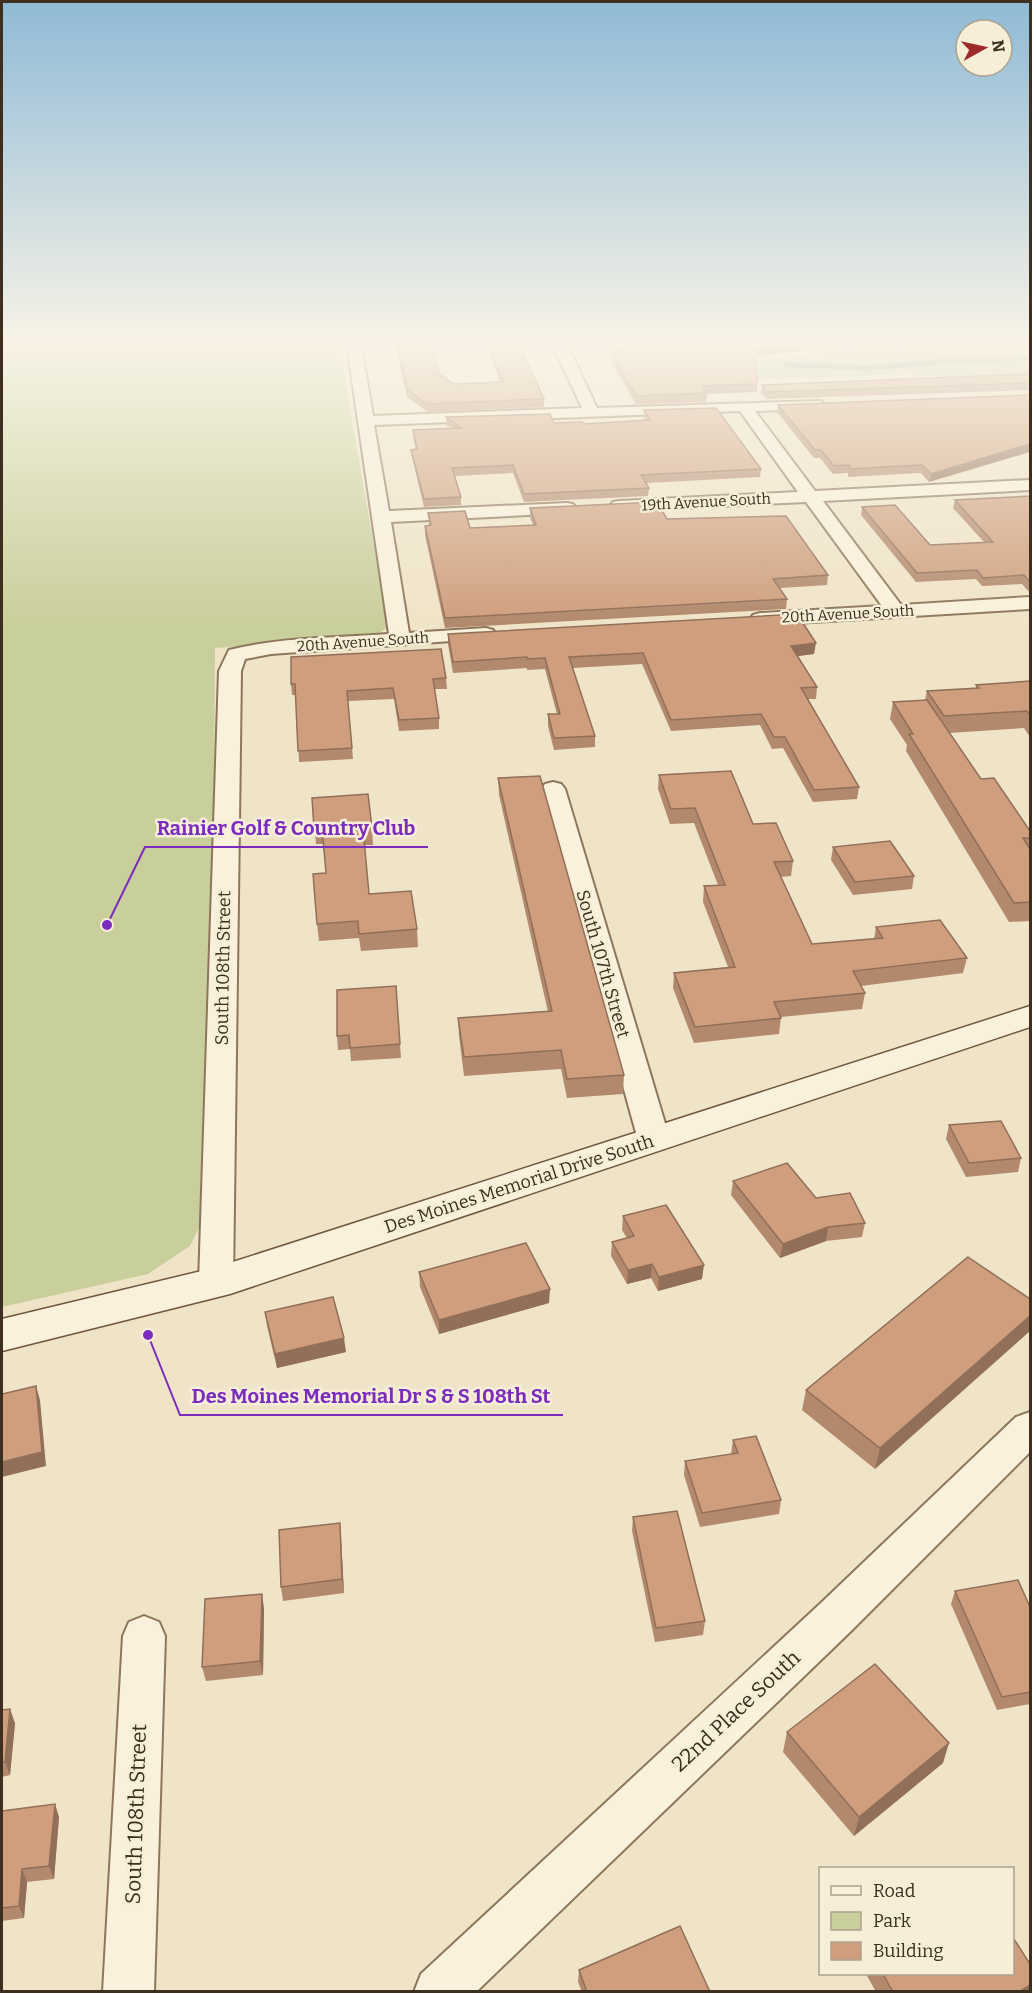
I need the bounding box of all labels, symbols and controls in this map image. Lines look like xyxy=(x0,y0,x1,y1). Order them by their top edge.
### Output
north arrow xyxy=(954,18,1014,78)
text: N xyxy=(988,39,1009,53)
street label: 19th Avenue South xyxy=(641,490,772,514)
street label: 20th Avenue South xyxy=(781,602,915,626)
street label: 20th Avenue South xyxy=(296,628,430,656)
callout: Rainier Golf & Country Club xyxy=(145,809,428,847)
text: Rainier Golf & Country Club xyxy=(157,816,416,840)
street label: South 107th Street xyxy=(571,887,635,1041)
street label: South 108th Street xyxy=(211,890,235,1046)
street label: Des Moines Memorial Drive South xyxy=(382,1130,656,1238)
callout: Des Moines Memorial Dr S & S 108th St xyxy=(180,1377,563,1415)
text: Des Moines Memorial Dr S & S 108th St xyxy=(192,1384,551,1408)
street label: 22nd Place South xyxy=(666,1645,806,1777)
street label: South 108th Street xyxy=(120,1723,152,1905)
legend xyxy=(819,1867,1014,1975)
text: Road xyxy=(873,1880,916,1902)
text: Park xyxy=(873,1910,912,1932)
text: Building xyxy=(873,1940,944,1962)

